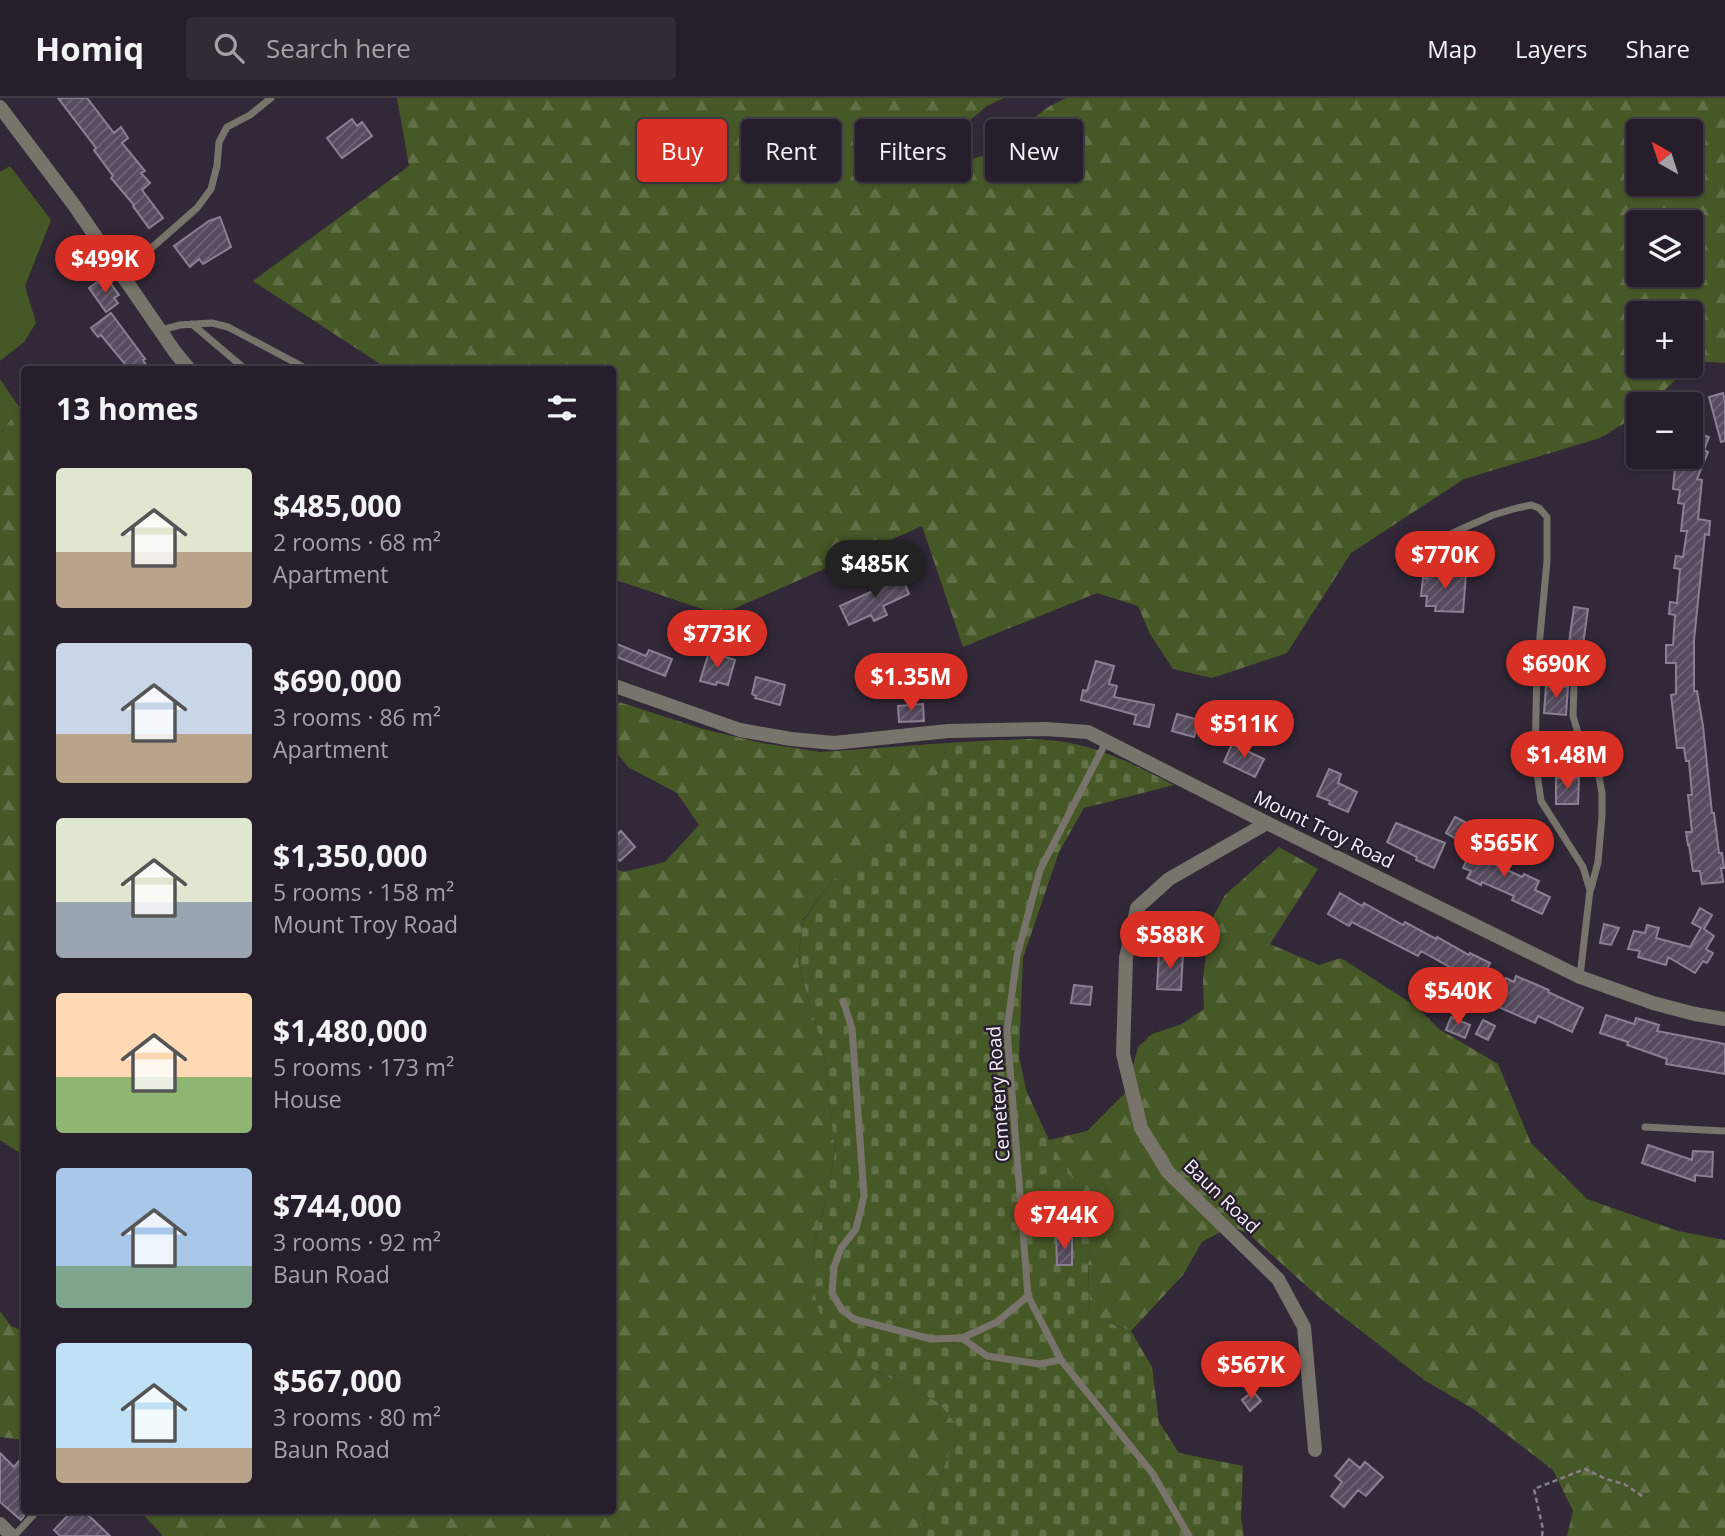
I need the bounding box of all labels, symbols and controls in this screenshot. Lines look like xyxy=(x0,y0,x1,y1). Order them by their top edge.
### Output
search box xyxy=(186,17,676,80)
text: Homiq xyxy=(35,26,144,71)
icon: search xyxy=(210,29,248,67)
text: Search here xyxy=(266,30,411,66)
text: Map xyxy=(1427,32,1477,65)
text: Layers xyxy=(1515,32,1588,65)
text: Share xyxy=(1626,32,1690,65)
chip: Buy xyxy=(637,119,727,182)
chip: Rent xyxy=(741,119,841,182)
chip: Filters xyxy=(855,119,971,182)
chip: New xyxy=(985,119,1083,182)
north arrow xyxy=(1626,119,1703,196)
map controls xyxy=(1626,119,1703,469)
button: layers xyxy=(1626,210,1703,287)
pin: $499K xyxy=(56,236,154,295)
text: $499K xyxy=(71,242,139,274)
button: + xyxy=(1626,301,1703,378)
text: 13 homes xyxy=(56,388,199,429)
icon: filters xyxy=(543,389,581,427)
button: − xyxy=(1626,392,1703,469)
text: $485,000 xyxy=(273,485,402,526)
icon: home xyxy=(112,496,196,580)
text: 2 rooms · 68 m² xyxy=(273,526,441,558)
pin: $770K xyxy=(1396,532,1494,591)
text: $770K xyxy=(1411,538,1479,570)
pin: $485K xyxy=(826,540,924,600)
text: $485K xyxy=(841,547,909,579)
text: Apartment xyxy=(273,558,389,590)
pin: $773K xyxy=(668,610,766,670)
text: $773K xyxy=(683,617,751,649)
pin: $690K xyxy=(1507,640,1605,700)
text: $690K xyxy=(1522,647,1590,679)
pin: $1.35M xyxy=(854,654,968,713)
text: $690,000 xyxy=(273,660,402,701)
text: $1.35M xyxy=(871,660,951,692)
icon: home xyxy=(112,671,196,755)
pin: $511K xyxy=(1195,700,1293,760)
text: 3 rooms · 86 m² xyxy=(273,701,441,733)
text: $511K xyxy=(1210,707,1278,739)
pin: $1.48M xyxy=(1510,732,1624,791)
text: Apartment xyxy=(273,733,389,765)
text: $1.48M xyxy=(1527,738,1607,770)
street label: Mount Troy Road xyxy=(1250,784,1398,874)
pin: $565K xyxy=(1455,820,1553,879)
text: $565K xyxy=(1470,826,1538,858)
text: $1,350,000 xyxy=(273,835,427,876)
icon: home xyxy=(112,846,196,930)
text: 5 rooms · 158 m² xyxy=(273,876,454,908)
text: Mount Troy Road xyxy=(273,908,458,940)
pin: $588K xyxy=(1121,912,1219,971)
text: $588K xyxy=(1136,918,1204,950)
pin: $540K xyxy=(1409,968,1507,1027)
text: $540K xyxy=(1424,974,1492,1006)
text: $1,480,000 xyxy=(273,1010,427,1051)
icon: home xyxy=(112,1021,196,1105)
street label: Cemetery Road xyxy=(980,1025,1016,1163)
text: 5 rooms · 173 m² xyxy=(273,1051,454,1083)
text: House xyxy=(273,1083,342,1115)
street label: Baun Road xyxy=(1178,1153,1266,1239)
text: $744,000 xyxy=(273,1185,402,1226)
pin: $744K xyxy=(1015,1192,1113,1251)
icon: home xyxy=(112,1196,196,1280)
text: $744K xyxy=(1030,1198,1098,1230)
text: 3 rooms · 92 m² xyxy=(273,1226,441,1258)
text: Baun Road xyxy=(273,1258,390,1290)
pin: $567K xyxy=(1202,1342,1300,1401)
text: $567K xyxy=(1217,1348,1285,1380)
text: $567,000 xyxy=(273,1360,402,1401)
icon: home xyxy=(112,1371,196,1455)
text: 3 rooms · 80 m² xyxy=(273,1401,441,1433)
text: Baun Road xyxy=(273,1433,390,1465)

